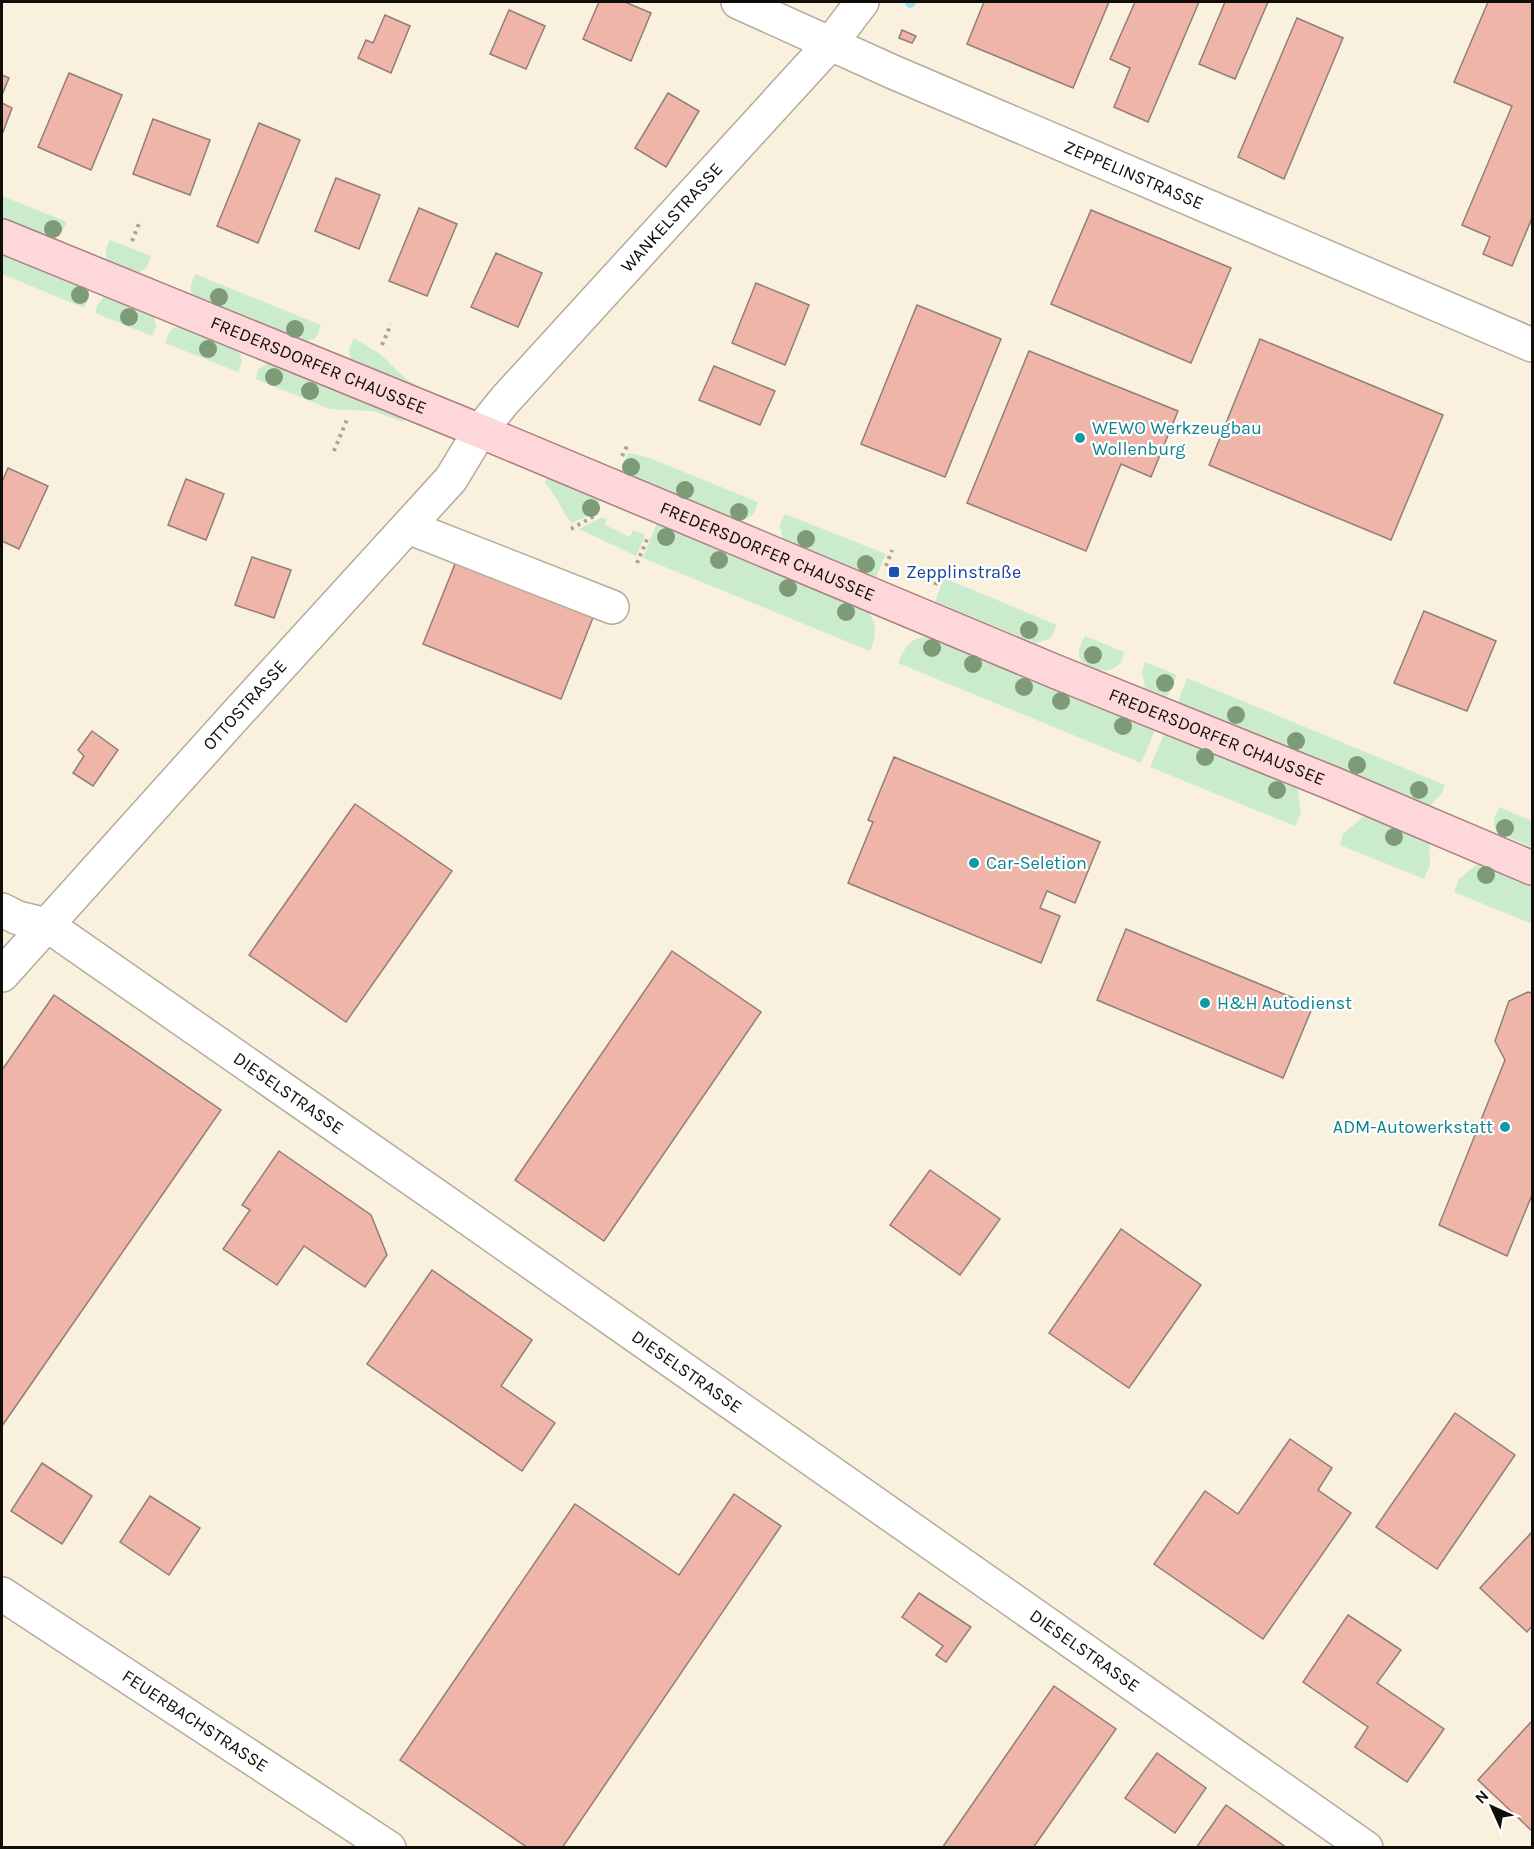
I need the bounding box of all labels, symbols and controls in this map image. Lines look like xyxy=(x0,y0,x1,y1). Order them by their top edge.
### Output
street label: ZEPPELINSTRASSE xyxy=(1061,135,1207,214)
street label: WANKELSTRASSE xyxy=(616,158,727,277)
street label: FREDERSDORFER CHAUSSEE xyxy=(207,311,430,419)
place label: WEWO Werkzeugbau Wollenburg xyxy=(1092,417,1262,460)
marker: WEWO Werkzeugbau Wollenburg xyxy=(1073,431,1087,445)
street label: FREDERSDORFER CHAUSSEE xyxy=(657,497,879,606)
place label: Zepplinstraße xyxy=(906,561,1021,583)
marker: Zepplinstraße xyxy=(887,565,901,579)
street label: OTTOSTRASSE xyxy=(198,655,291,755)
street label: FREDERSDORFER CHAUSSEE xyxy=(1106,683,1328,790)
place label: Car-Seletion xyxy=(986,852,1087,874)
marker: Car-Seletion xyxy=(967,856,981,870)
place label: H&H Autodienst xyxy=(1217,992,1352,1014)
marker: H&H Autodienst xyxy=(1198,996,1212,1010)
street label: DIESELSTRASSE xyxy=(229,1047,348,1139)
place label: ADM-Autowerkstatt xyxy=(1333,1116,1493,1138)
marker: ADM-Autowerkstatt xyxy=(1498,1120,1512,1134)
street label: DIESELSTRASSE xyxy=(627,1325,746,1418)
street label: DIESELSTRASSE xyxy=(1025,1604,1144,1697)
street label: FEUERBACHSTRASSE xyxy=(118,1665,272,1777)
north arrow xyxy=(1462,1777,1522,1837)
text: N xyxy=(1471,1786,1493,1808)

